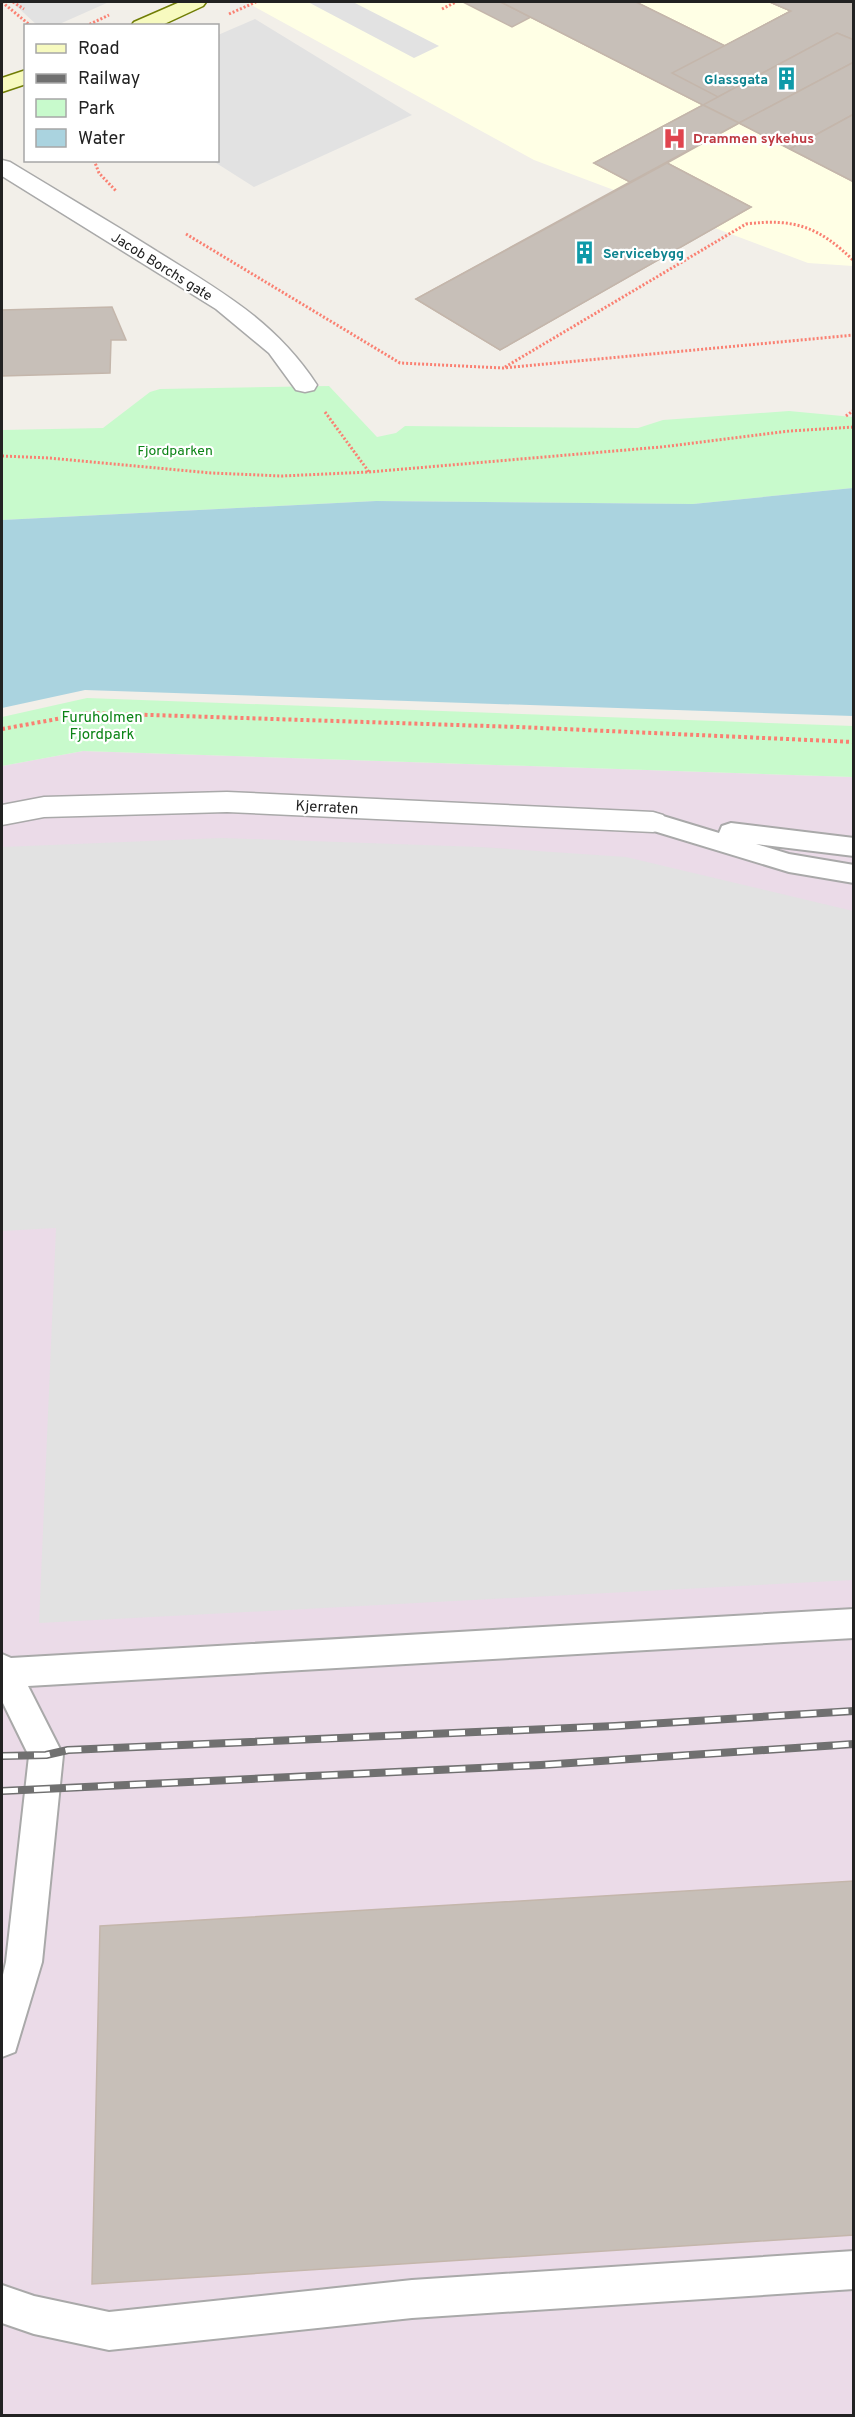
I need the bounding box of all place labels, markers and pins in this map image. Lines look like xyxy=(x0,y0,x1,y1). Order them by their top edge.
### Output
building icon: Glassgata xyxy=(773,66,799,92)
place label: Glassgata xyxy=(704,72,768,89)
hospital icon: Drammen sykehus xyxy=(662,125,688,151)
place label: Drammen sykehus xyxy=(693,131,814,148)
building icon: Servicebygg xyxy=(572,240,598,266)
place label: Servicebygg xyxy=(603,246,684,263)

